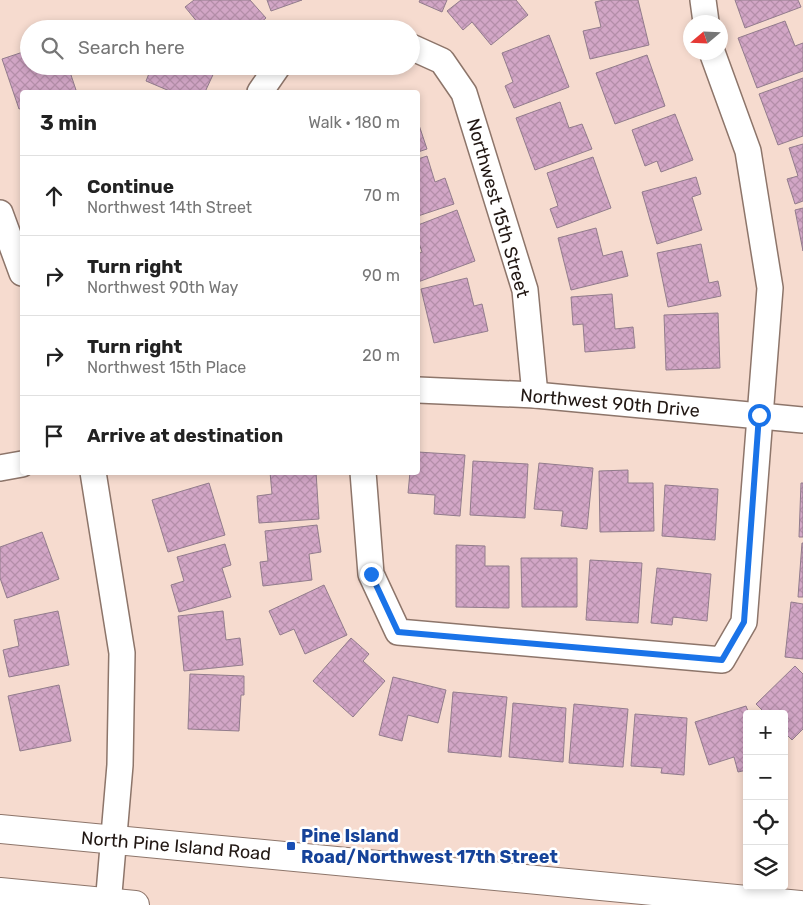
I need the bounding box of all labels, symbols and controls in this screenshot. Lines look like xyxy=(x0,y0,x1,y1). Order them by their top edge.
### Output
north arrow xyxy=(683,15,728,60)
search box xyxy=(20,20,420,75)
icon: search xyxy=(38,34,66,62)
text: Search here xyxy=(78,36,185,59)
text: 3 min xyxy=(40,110,97,135)
text: Walk · 180 m xyxy=(308,113,400,132)
street label: Northwest 15th Street xyxy=(462,116,534,300)
text: Continue xyxy=(87,175,174,198)
icon: ahead xyxy=(40,182,68,210)
text: 70 m xyxy=(363,186,400,205)
text: Northwest 14th Street xyxy=(87,198,252,217)
text: Turn right xyxy=(87,255,182,278)
icon: right xyxy=(40,262,68,290)
text: 90 m xyxy=(362,266,400,285)
text: Northwest 90th Way xyxy=(87,278,238,297)
text: Turn right xyxy=(87,335,182,358)
icon: right xyxy=(40,342,68,370)
text: 20 m xyxy=(362,346,400,365)
text: Northwest 15th Place xyxy=(87,358,246,377)
street label: Northwest 90th Drive xyxy=(519,384,701,422)
route start xyxy=(748,404,771,427)
icon: arrive xyxy=(40,422,68,450)
text: Arrive at destination xyxy=(87,424,283,447)
route end xyxy=(360,563,383,586)
map controls xyxy=(743,710,788,890)
button: + xyxy=(743,710,788,755)
button: − xyxy=(743,755,788,800)
button: locate xyxy=(743,800,788,845)
place label: Pine Island Road/Northwest 17th Street xyxy=(301,825,558,868)
street label: North Pine Island Road xyxy=(80,827,272,865)
marker: Pine Island Road/Northwest 17th Street xyxy=(285,840,297,852)
button: layers xyxy=(743,845,788,890)

